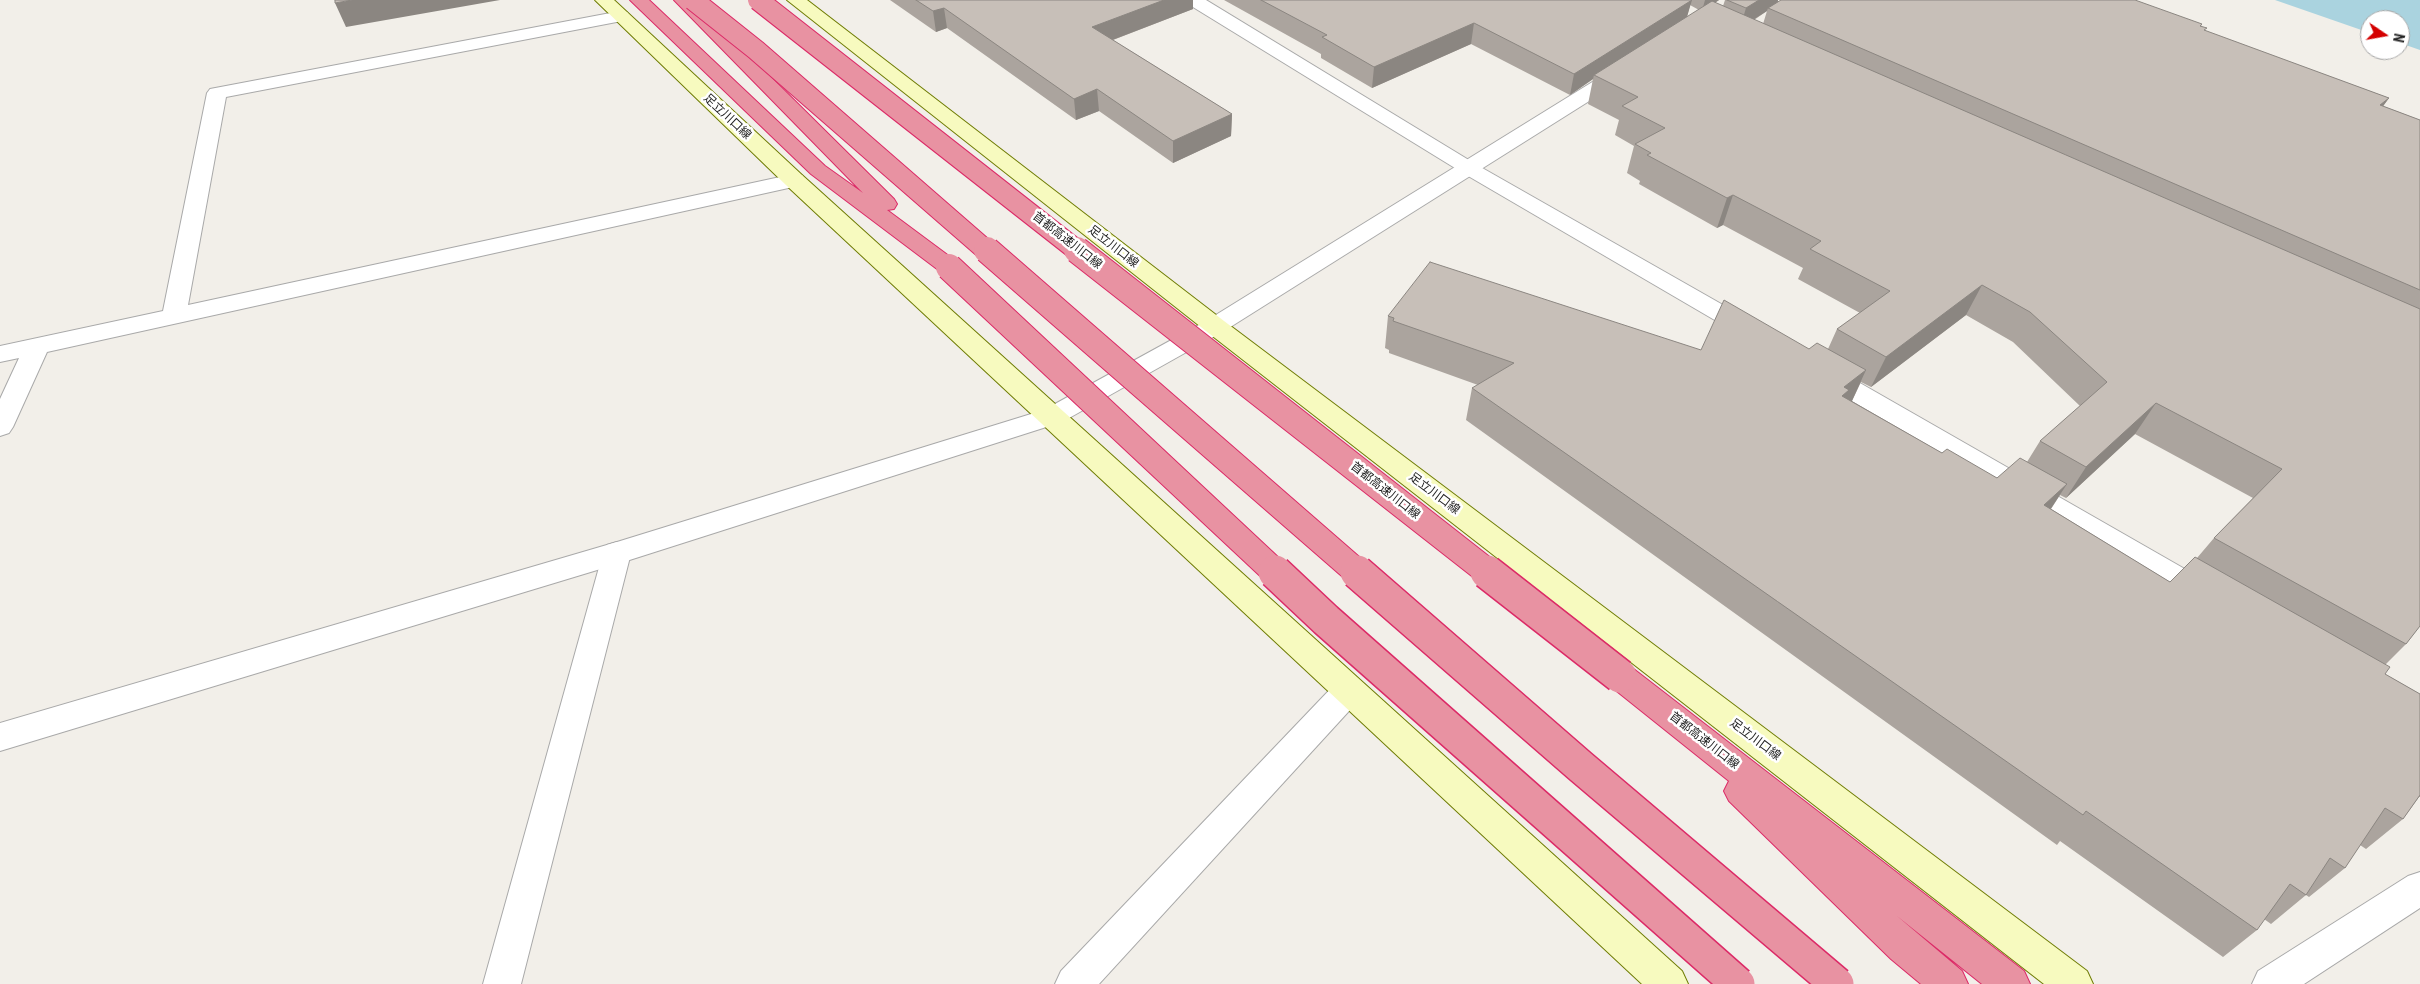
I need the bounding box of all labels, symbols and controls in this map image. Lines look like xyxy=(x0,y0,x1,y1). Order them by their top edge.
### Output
north arrow xyxy=(2360,10,2410,60)
text: N xyxy=(2390,32,2407,44)
street label: 足立川口線 xyxy=(700,91,754,143)
street label: 首都高速川口線 xyxy=(1029,209,1105,273)
street label: 足立川口線 xyxy=(1085,223,1141,271)
street label: 首都高速川口線 xyxy=(1347,459,1423,523)
street label: 足立川口線 xyxy=(1406,470,1462,518)
street label: 首都高速川口線 xyxy=(1666,709,1742,773)
street label: 足立川口線 xyxy=(1727,716,1783,764)

